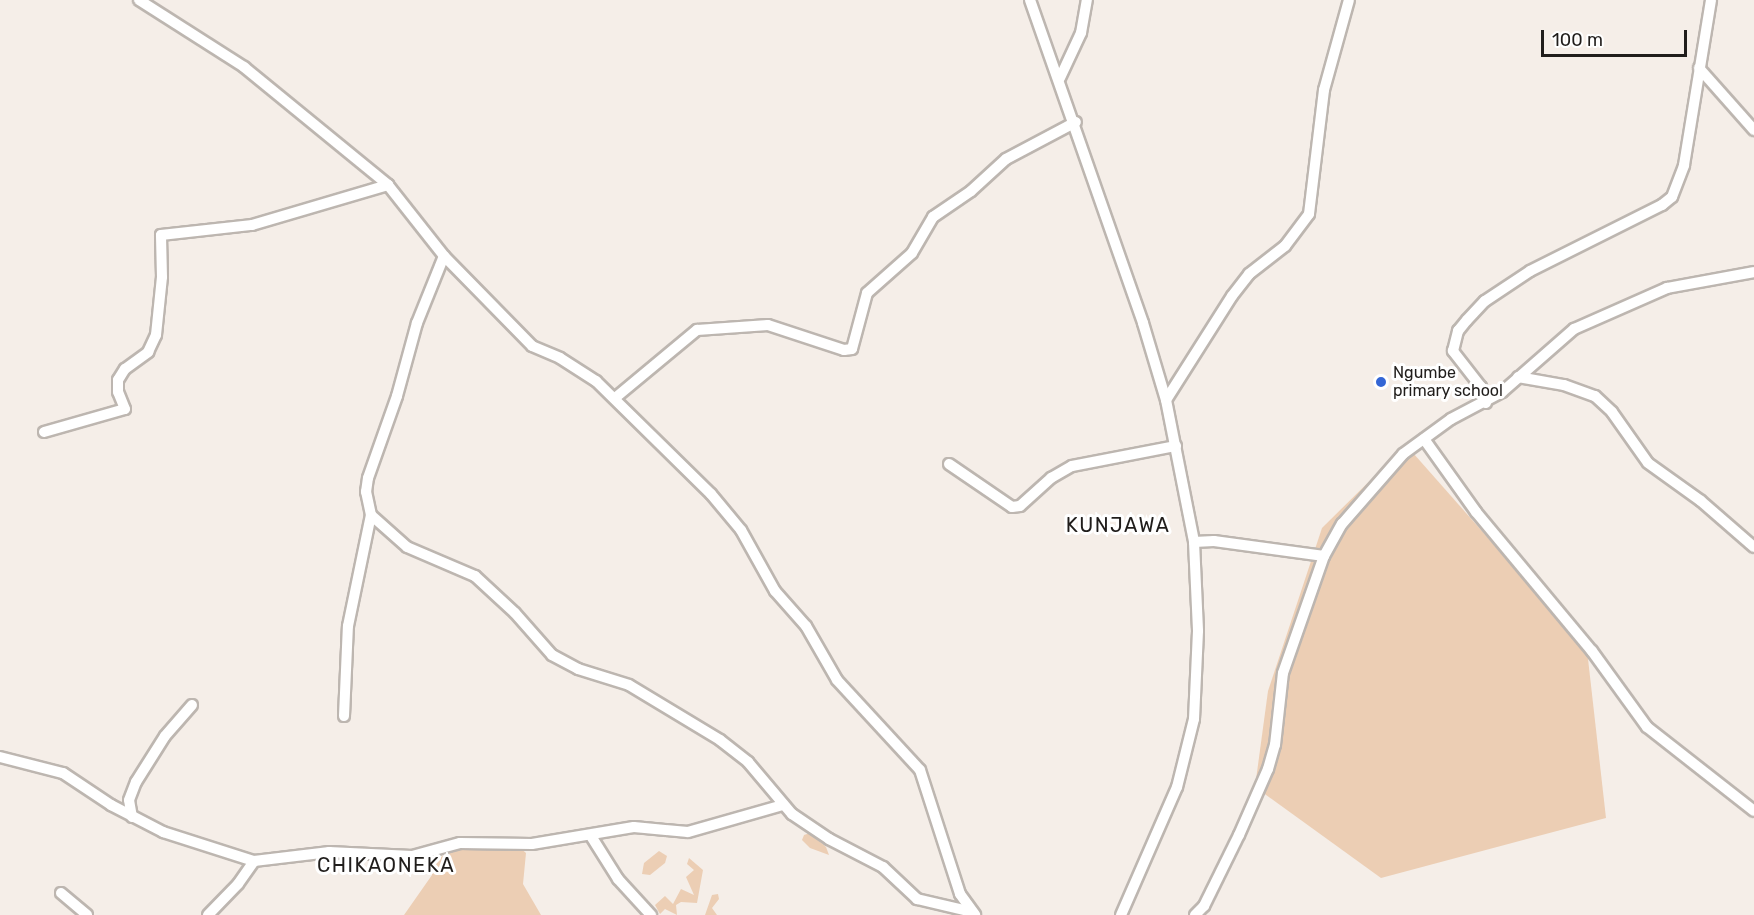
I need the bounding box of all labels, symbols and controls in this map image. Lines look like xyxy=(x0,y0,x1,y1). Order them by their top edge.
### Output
scale bar xyxy=(1544,18,1690,56)
text: 100 m xyxy=(1552,29,1603,51)
place label: Ngumbe primary school xyxy=(1393,363,1503,401)
marker: Ngumbe primary school xyxy=(1374,375,1388,389)
district label: KUNJAWA xyxy=(1066,513,1170,537)
district label: CHIKAONEKA xyxy=(317,853,455,877)

